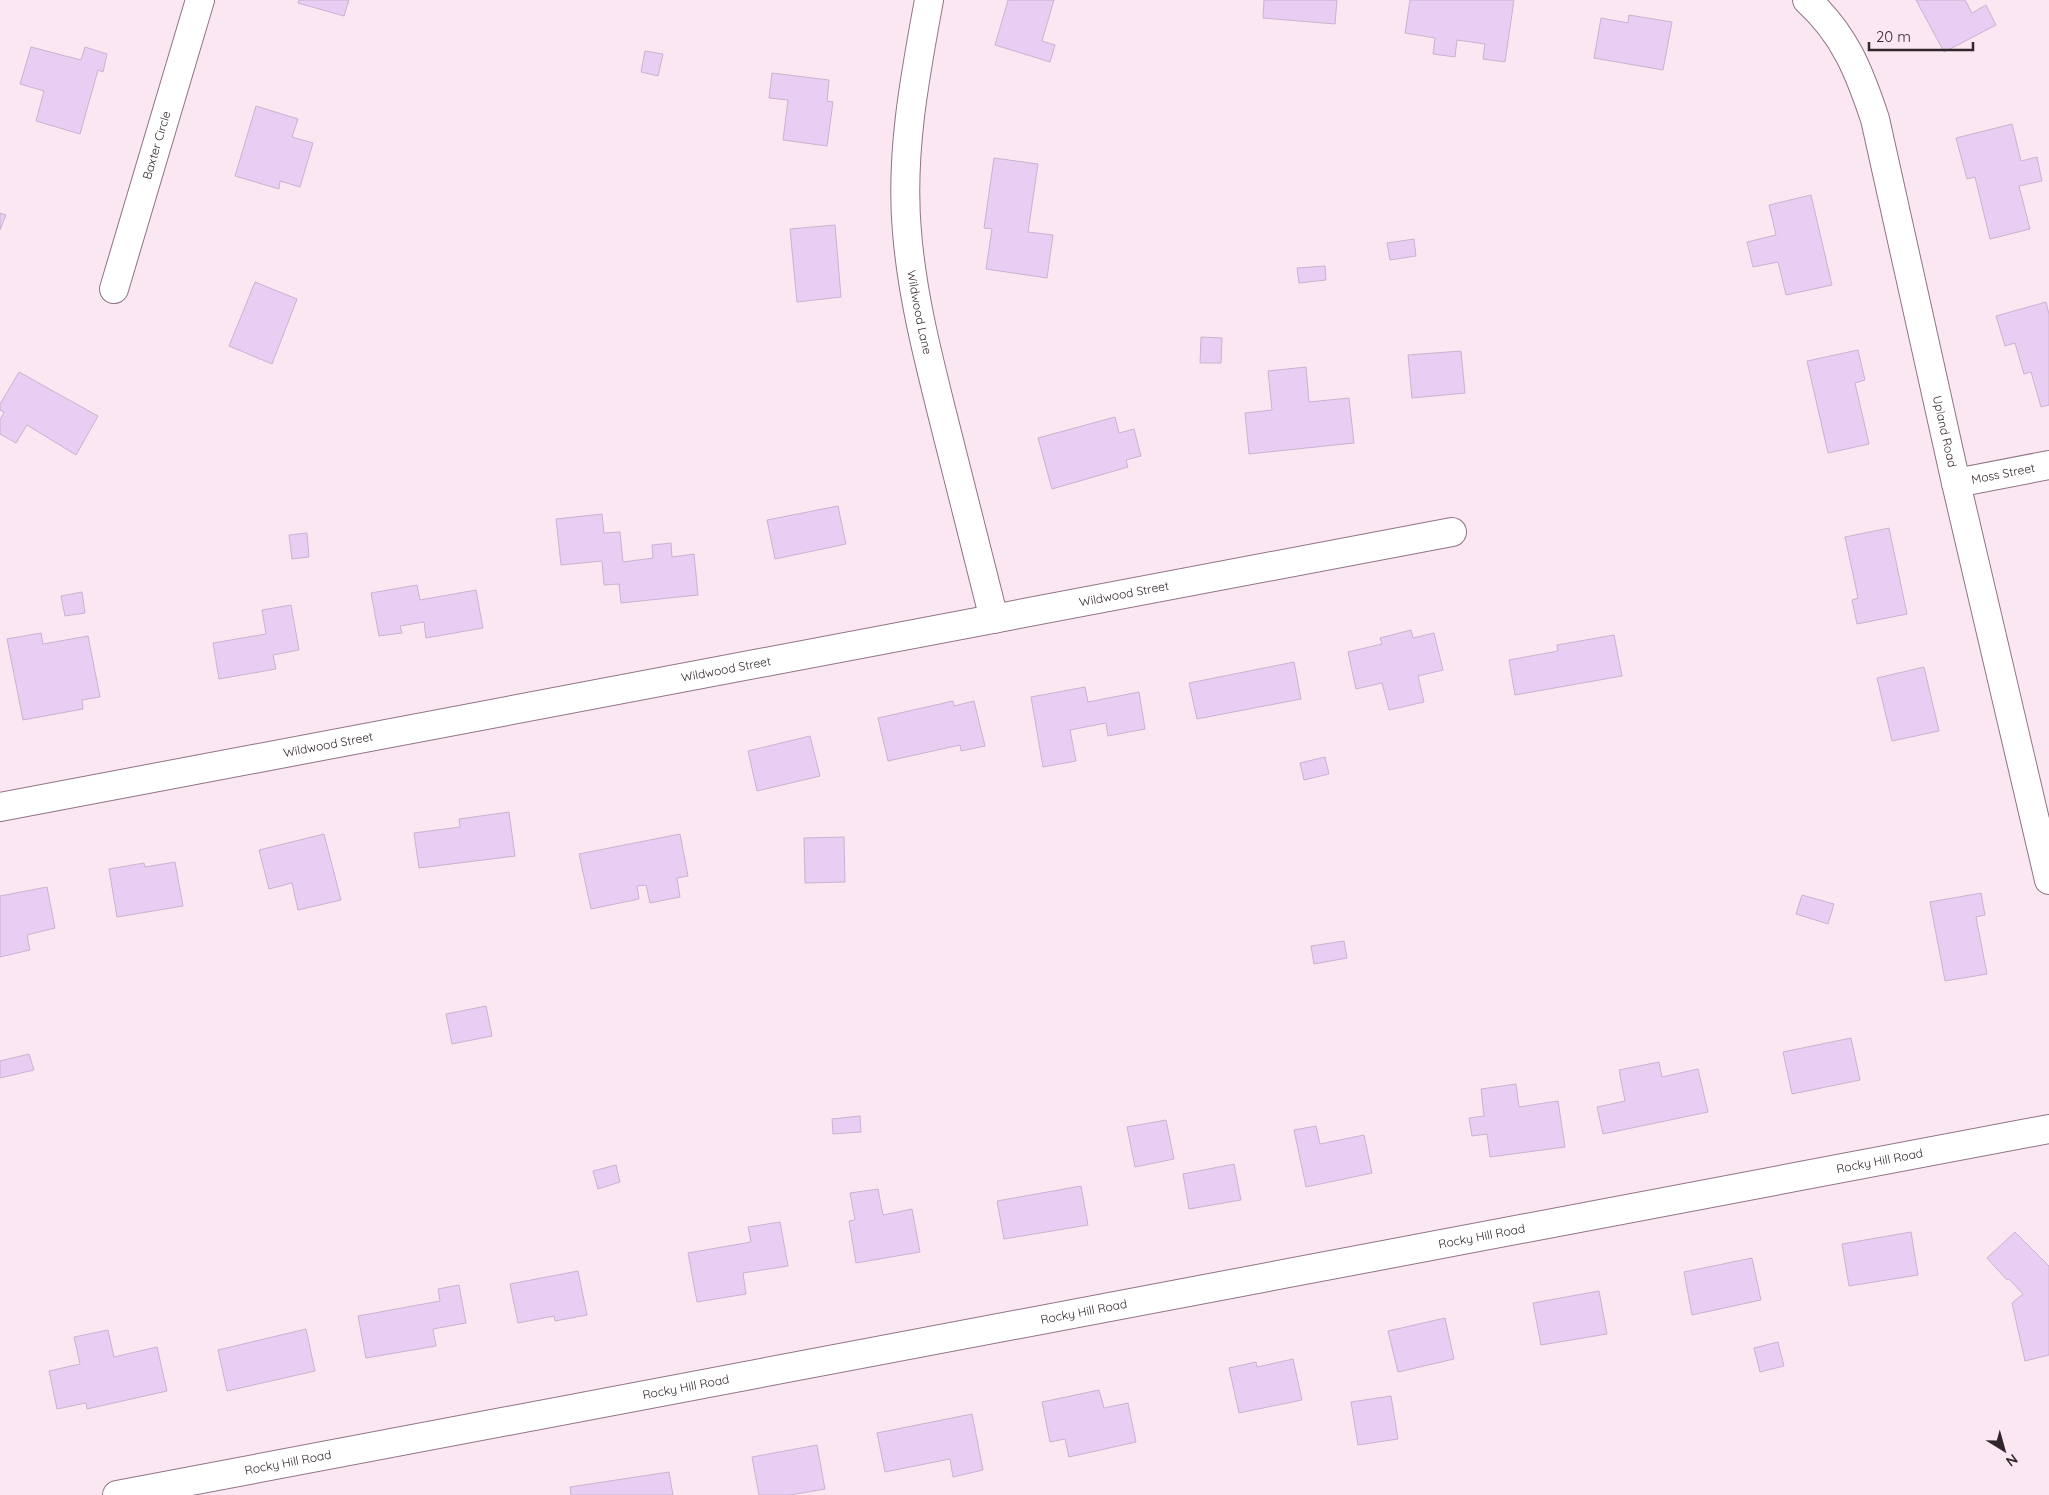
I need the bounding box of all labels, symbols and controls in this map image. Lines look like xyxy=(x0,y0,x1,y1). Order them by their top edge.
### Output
scale bar xyxy=(1869,20,1973,52)
text: 20 m xyxy=(1876,27,1911,46)
street label: Baxter Circle xyxy=(139,109,174,181)
street label: Wildwood Lane xyxy=(904,269,935,356)
street label: Upland Road xyxy=(1930,394,1960,469)
street label: Moss Street xyxy=(1970,460,2036,487)
street label: Wildwood Street xyxy=(1078,578,1170,609)
street label: Wildwood Street xyxy=(680,653,772,685)
street label: Wildwood Street xyxy=(282,729,374,760)
street label: Rocky Hill Road xyxy=(1835,1145,1924,1176)
street label: Rocky Hill Road xyxy=(1437,1220,1526,1252)
street label: Rocky Hill Road xyxy=(1039,1296,1128,1327)
street label: Rocky Hill Road xyxy=(641,1371,730,1402)
north arrow xyxy=(1979,1425,2029,1475)
street label: Rocky Hill Road xyxy=(243,1447,332,1478)
text: N xyxy=(2002,1450,2021,1471)

